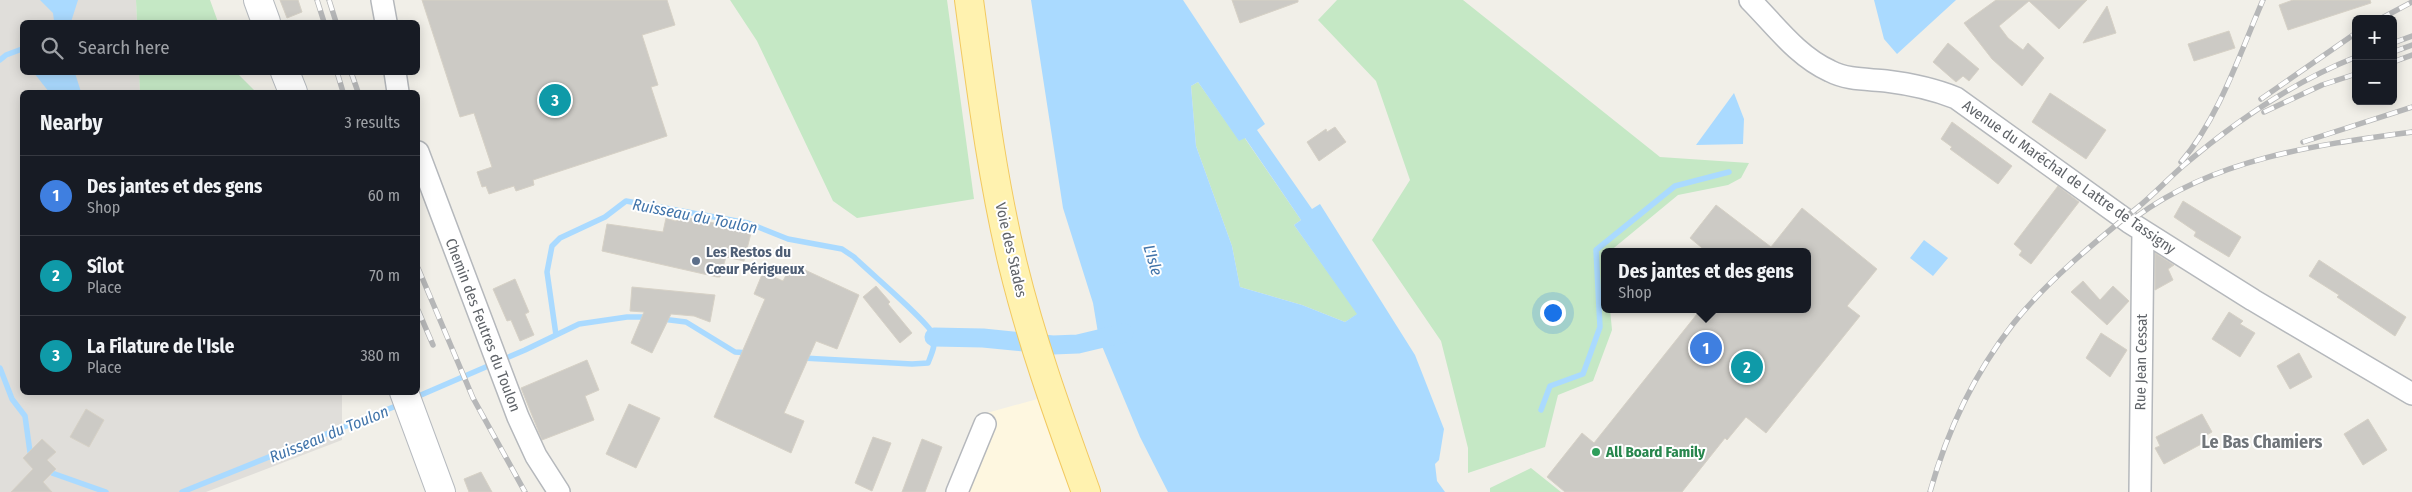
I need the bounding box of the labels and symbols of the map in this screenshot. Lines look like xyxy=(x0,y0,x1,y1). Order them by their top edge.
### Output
pin: 3 xyxy=(539,81,571,119)
street label: Avenue du Maréchal de Lattre de Tassigny xyxy=(1959,96,2179,258)
water label: Ruisseau du Toulon xyxy=(631,195,759,237)
street label: Voie des Stades xyxy=(991,201,1031,299)
street label: Chemin des Feutres du Toulon xyxy=(442,236,524,414)
water label: L'Isle xyxy=(1139,242,1167,278)
place label: Les Restos du Cœur Périgueux xyxy=(706,243,805,278)
marker: Les Restos du Cœur Périgueux xyxy=(690,255,702,267)
your location xyxy=(1540,300,1566,326)
street label: Rue Jean Cessat xyxy=(2131,313,2151,410)
pin: 1 xyxy=(1690,329,1722,367)
pin: 2 xyxy=(1731,348,1763,386)
water label: Ruisseau du Toulon xyxy=(267,401,391,467)
district label: Le Bas Chamiers xyxy=(2202,431,2323,453)
place label: All Board Family xyxy=(1605,443,1706,461)
marker: All Board Family xyxy=(1590,446,1602,458)

